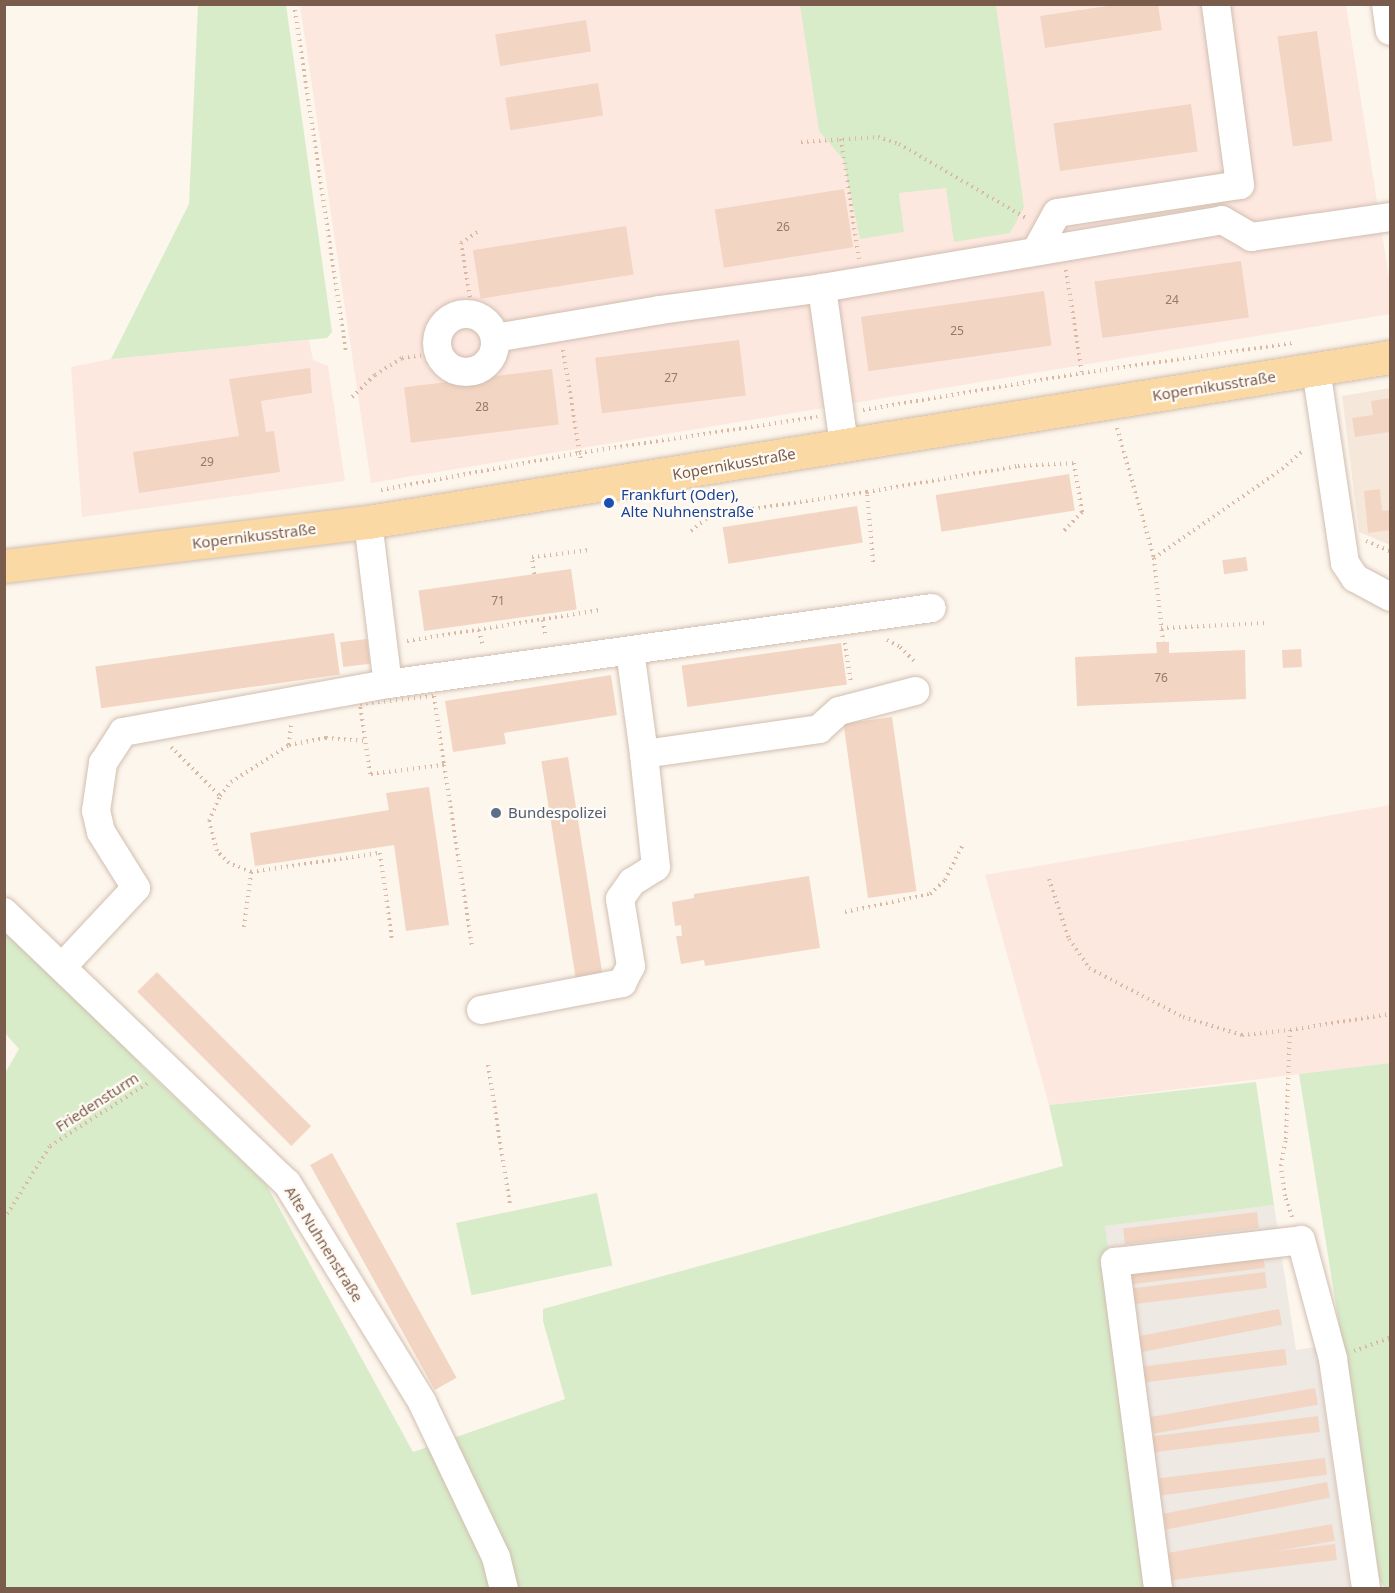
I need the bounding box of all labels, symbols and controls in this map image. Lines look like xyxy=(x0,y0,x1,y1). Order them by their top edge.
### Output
house number: 26 xyxy=(776,220,790,234)
house number: 24 xyxy=(1165,293,1179,307)
house number: 25 xyxy=(950,324,964,338)
street label: Kopernikusstraße xyxy=(1151,367,1277,405)
house number: 27 xyxy=(664,371,678,385)
house number: 28 xyxy=(475,400,489,414)
street label: Kopernikusstraße xyxy=(671,444,797,484)
house number: 29 xyxy=(200,455,214,469)
place label: Frankfurt (Oder), Alte Nuhnenstraße xyxy=(621,485,754,520)
marker: Frankfurt (Oder), Alte Nuhnenstraße xyxy=(602,496,616,510)
street label: Kopernikusstraße xyxy=(191,519,317,553)
house number: 71 xyxy=(491,594,505,608)
house number: 76 xyxy=(1154,671,1168,685)
place label: Bundespolizei xyxy=(508,804,607,822)
marker: Bundespolizei xyxy=(489,806,503,820)
street label: Friedensturm xyxy=(52,1068,142,1136)
street label: Alte Nuhnenstraße xyxy=(281,1183,367,1305)

